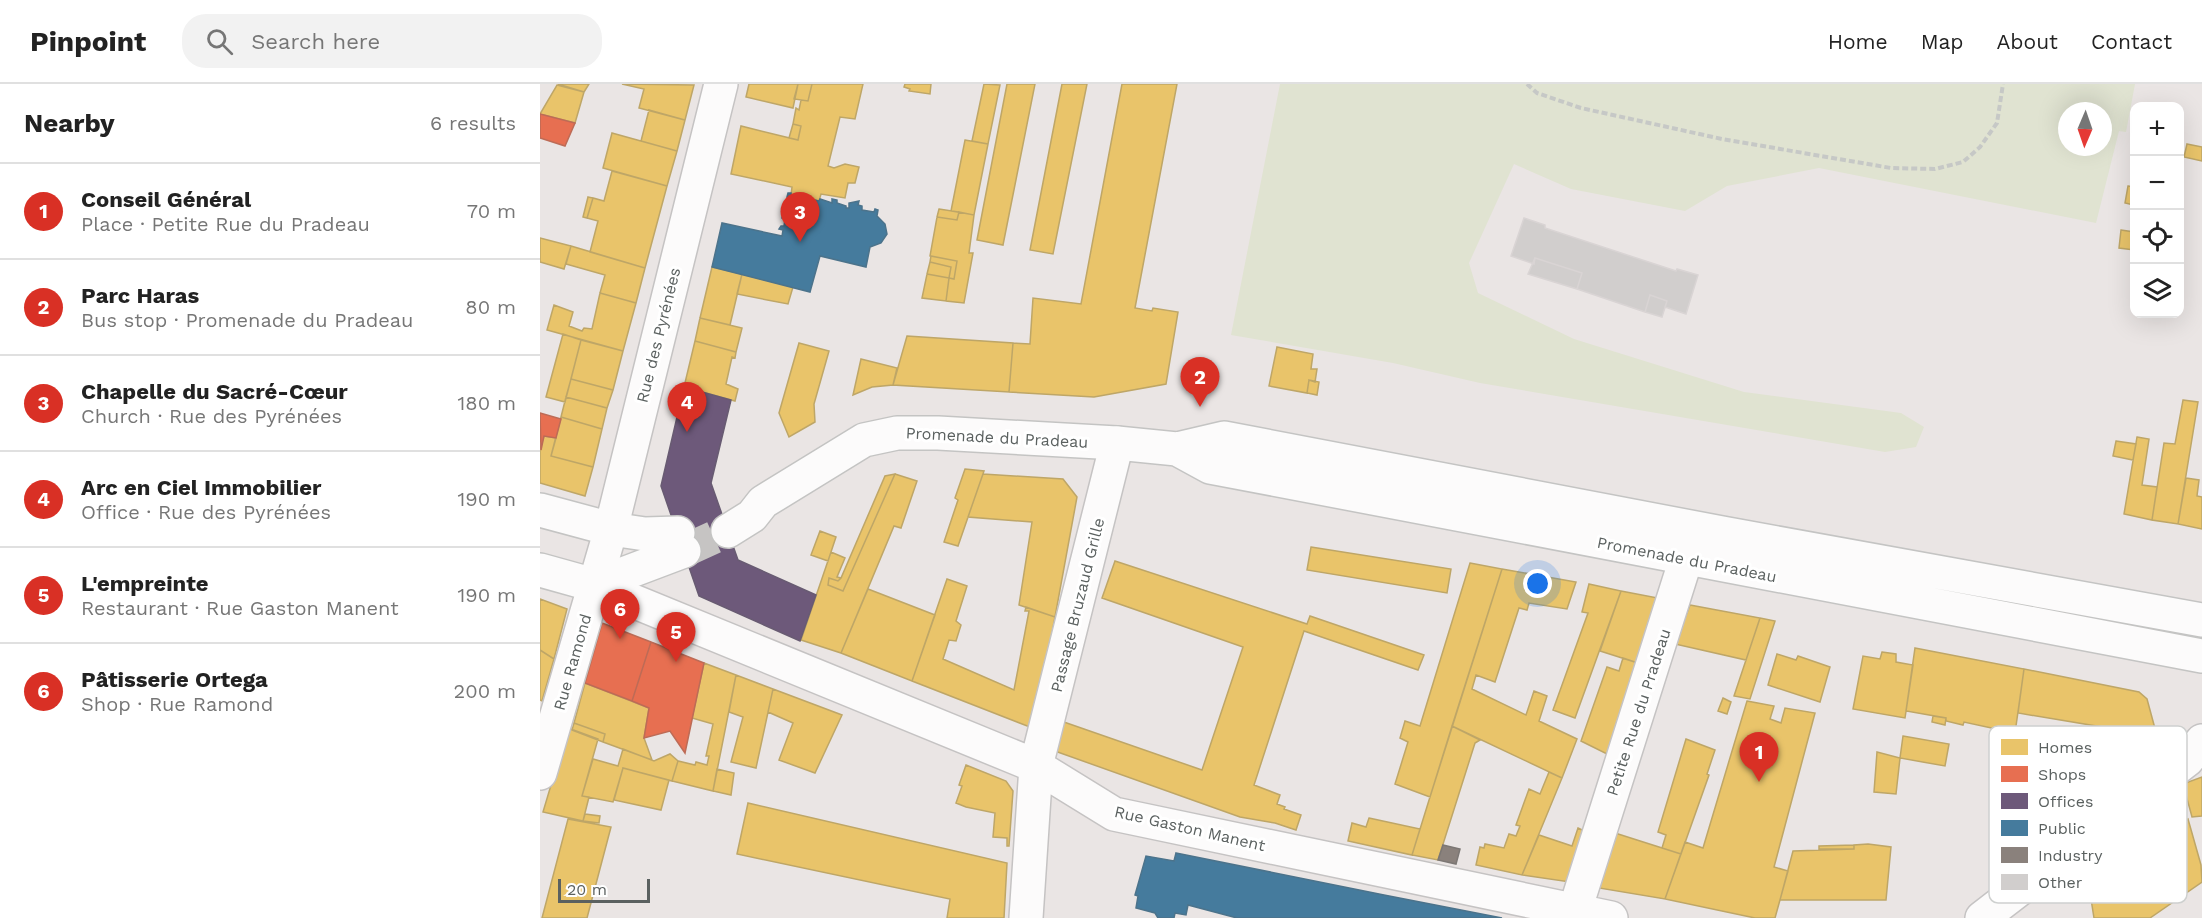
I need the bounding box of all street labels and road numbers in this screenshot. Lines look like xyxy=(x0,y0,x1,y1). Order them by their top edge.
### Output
street label: Rue des Pyrénées xyxy=(633,266,684,405)
street label: Promenade du Pradeau xyxy=(905,423,1089,452)
street label: Passage Bruzaud Grille xyxy=(1047,516,1108,694)
street label: Promenade du Pradeau xyxy=(1596,533,1778,586)
street label: Rue Ramond xyxy=(550,612,595,713)
street label: Petite Rue du Pradeau xyxy=(1602,626,1674,798)
street label: Rue Gaston Manent xyxy=(1113,802,1267,855)

